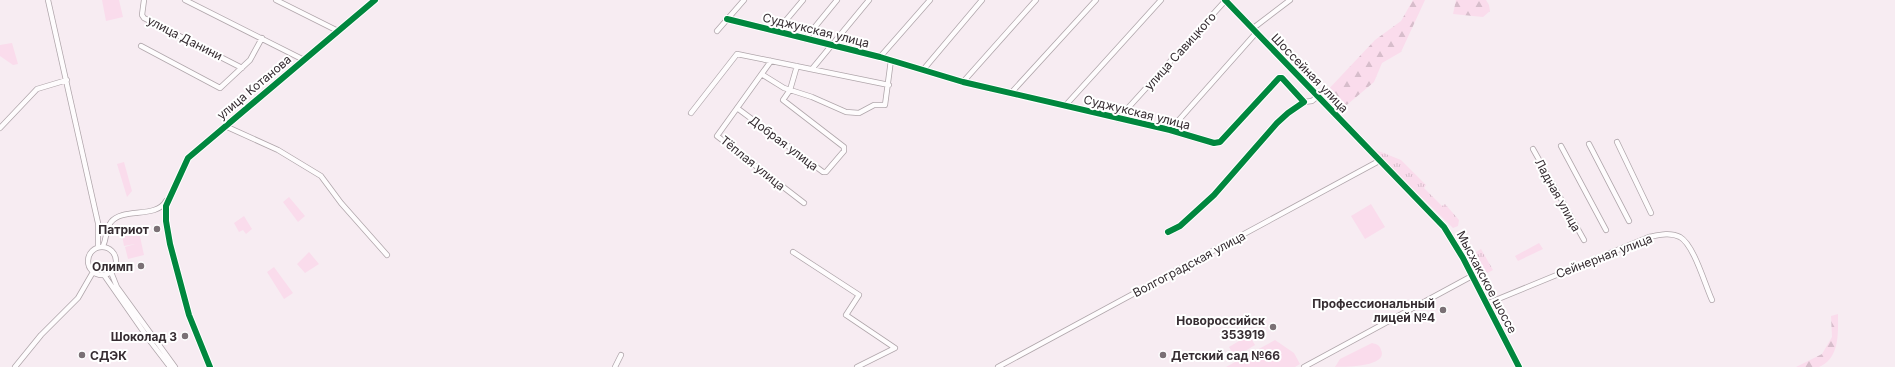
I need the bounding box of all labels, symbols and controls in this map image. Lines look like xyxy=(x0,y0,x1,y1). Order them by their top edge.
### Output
street label: Суджукская улица xyxy=(761,9,871,51)
street label: улица Савицкого xyxy=(1141,9,1219,93)
street label: улица Данини xyxy=(145,13,225,63)
street label: Шоссейная улица xyxy=(1268,30,1352,116)
street label: улица Котанова xyxy=(214,52,294,122)
street label: Суджукская улица xyxy=(1082,91,1192,133)
street label: Добрая улица xyxy=(747,112,821,174)
street label: Тёплая улица xyxy=(718,132,788,194)
street label: Ладная улица xyxy=(1532,156,1584,234)
place label: Патриот xyxy=(98,222,149,237)
marker: Патриот xyxy=(152,224,162,234)
street label: Волгоградская улица xyxy=(1130,228,1248,300)
street label: Мысхакское шоссе xyxy=(1454,228,1520,336)
street label: Сейнерная улица xyxy=(1554,231,1654,281)
place label: Олимп xyxy=(92,259,133,274)
marker: Олимп xyxy=(136,261,146,271)
place label: Профессиональный лицей №4 xyxy=(1312,296,1435,325)
marker: Профессиональный лицей №4 xyxy=(1438,305,1448,315)
place label: Новороссийск 353919 xyxy=(1176,313,1265,342)
marker: Новороссийск 353919 xyxy=(1268,322,1278,332)
place label: Шоколад 3 xyxy=(111,329,177,344)
marker: Шоколад 3 xyxy=(180,331,190,341)
place label: СДЭК xyxy=(90,348,127,363)
place label: Детский сад №66 xyxy=(1171,348,1280,363)
marker: СДЭК xyxy=(77,350,87,360)
marker: Детский сад №66 xyxy=(1158,350,1168,360)

